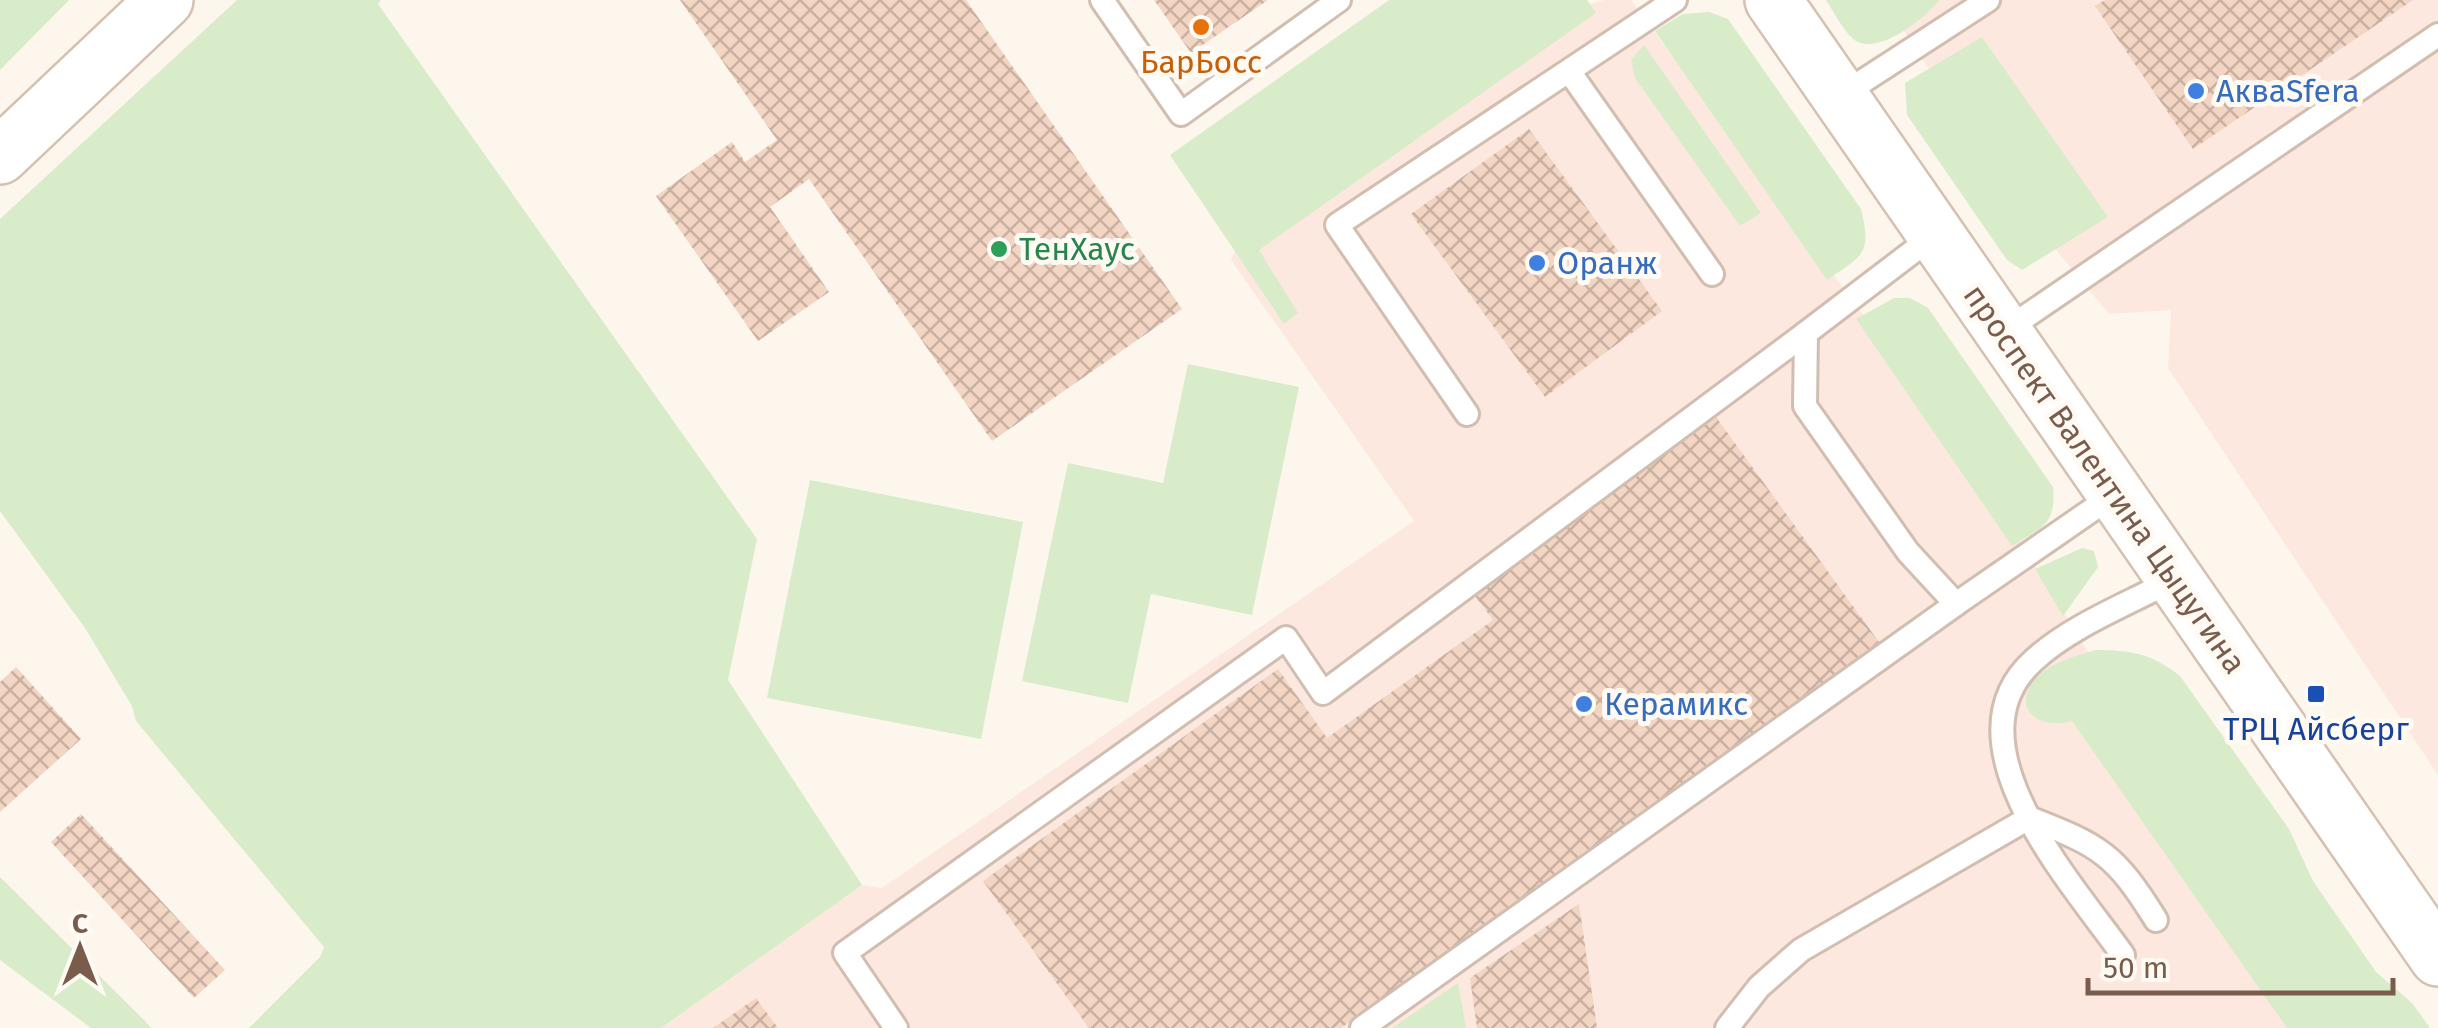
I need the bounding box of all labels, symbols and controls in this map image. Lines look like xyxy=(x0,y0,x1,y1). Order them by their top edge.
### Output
marker: БарБосс xyxy=(1190,16,1212,38)
place label: БарБосс xyxy=(1140,43,1262,81)
place label: АкваSfera xyxy=(2216,72,2360,110)
marker: АкваSfera xyxy=(2185,80,2207,102)
place label: ТенХаус xyxy=(1019,230,1135,268)
marker: ТенХаус xyxy=(988,238,1010,260)
place label: Оранж xyxy=(1557,244,1657,282)
marker: Оранж xyxy=(1526,252,1548,274)
street label: проспект Валентина Цыцугина xyxy=(1956,277,2254,681)
marker: ТРЦ Айсберг xyxy=(2305,683,2327,705)
place label: Керамикс xyxy=(1604,685,1748,723)
marker: Керамикс xyxy=(1573,693,1595,715)
place label: ТРЦ Айсберг xyxy=(2223,710,2409,748)
north arrow xyxy=(30,898,130,998)
text: С xyxy=(72,907,88,940)
scale bar xyxy=(2088,933,2393,995)
text: 50 m xyxy=(2103,950,2168,986)

